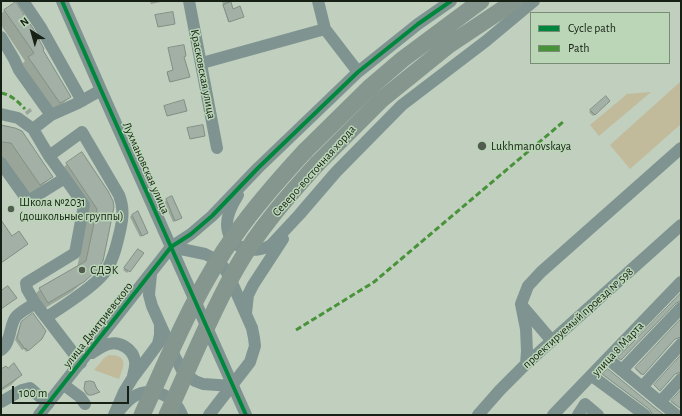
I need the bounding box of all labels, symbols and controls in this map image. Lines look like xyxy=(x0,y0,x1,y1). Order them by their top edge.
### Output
north arrow xyxy=(12,12,52,52)
legend xyxy=(530,12,670,64)
text: N xyxy=(18,15,31,29)
text: Cycle path xyxy=(568,22,616,34)
street label: Красковская улица xyxy=(187,28,219,120)
text: Path xyxy=(568,42,590,54)
street label: Лухмановская улица xyxy=(119,120,173,216)
street label: Северо-восточная хорда xyxy=(269,122,359,220)
place label: Lukhmanovskaya xyxy=(491,139,571,153)
marker: Lukhmanovskaya xyxy=(476,140,488,152)
place label: Школа №2031 (дошкольные группы) xyxy=(19,195,124,223)
marker: Школа №2031 (дошкольные группы) xyxy=(6,204,16,214)
place label: СДЭК xyxy=(90,263,118,277)
street label: проектируемый проезд № 598 xyxy=(520,264,636,372)
marker: СДЭК xyxy=(77,265,87,275)
street label: улица Дмитриевского xyxy=(60,279,136,371)
street label: улица 8 Марта xyxy=(589,319,647,379)
scale bar xyxy=(14,378,131,404)
text: 100 m xyxy=(19,387,47,399)

